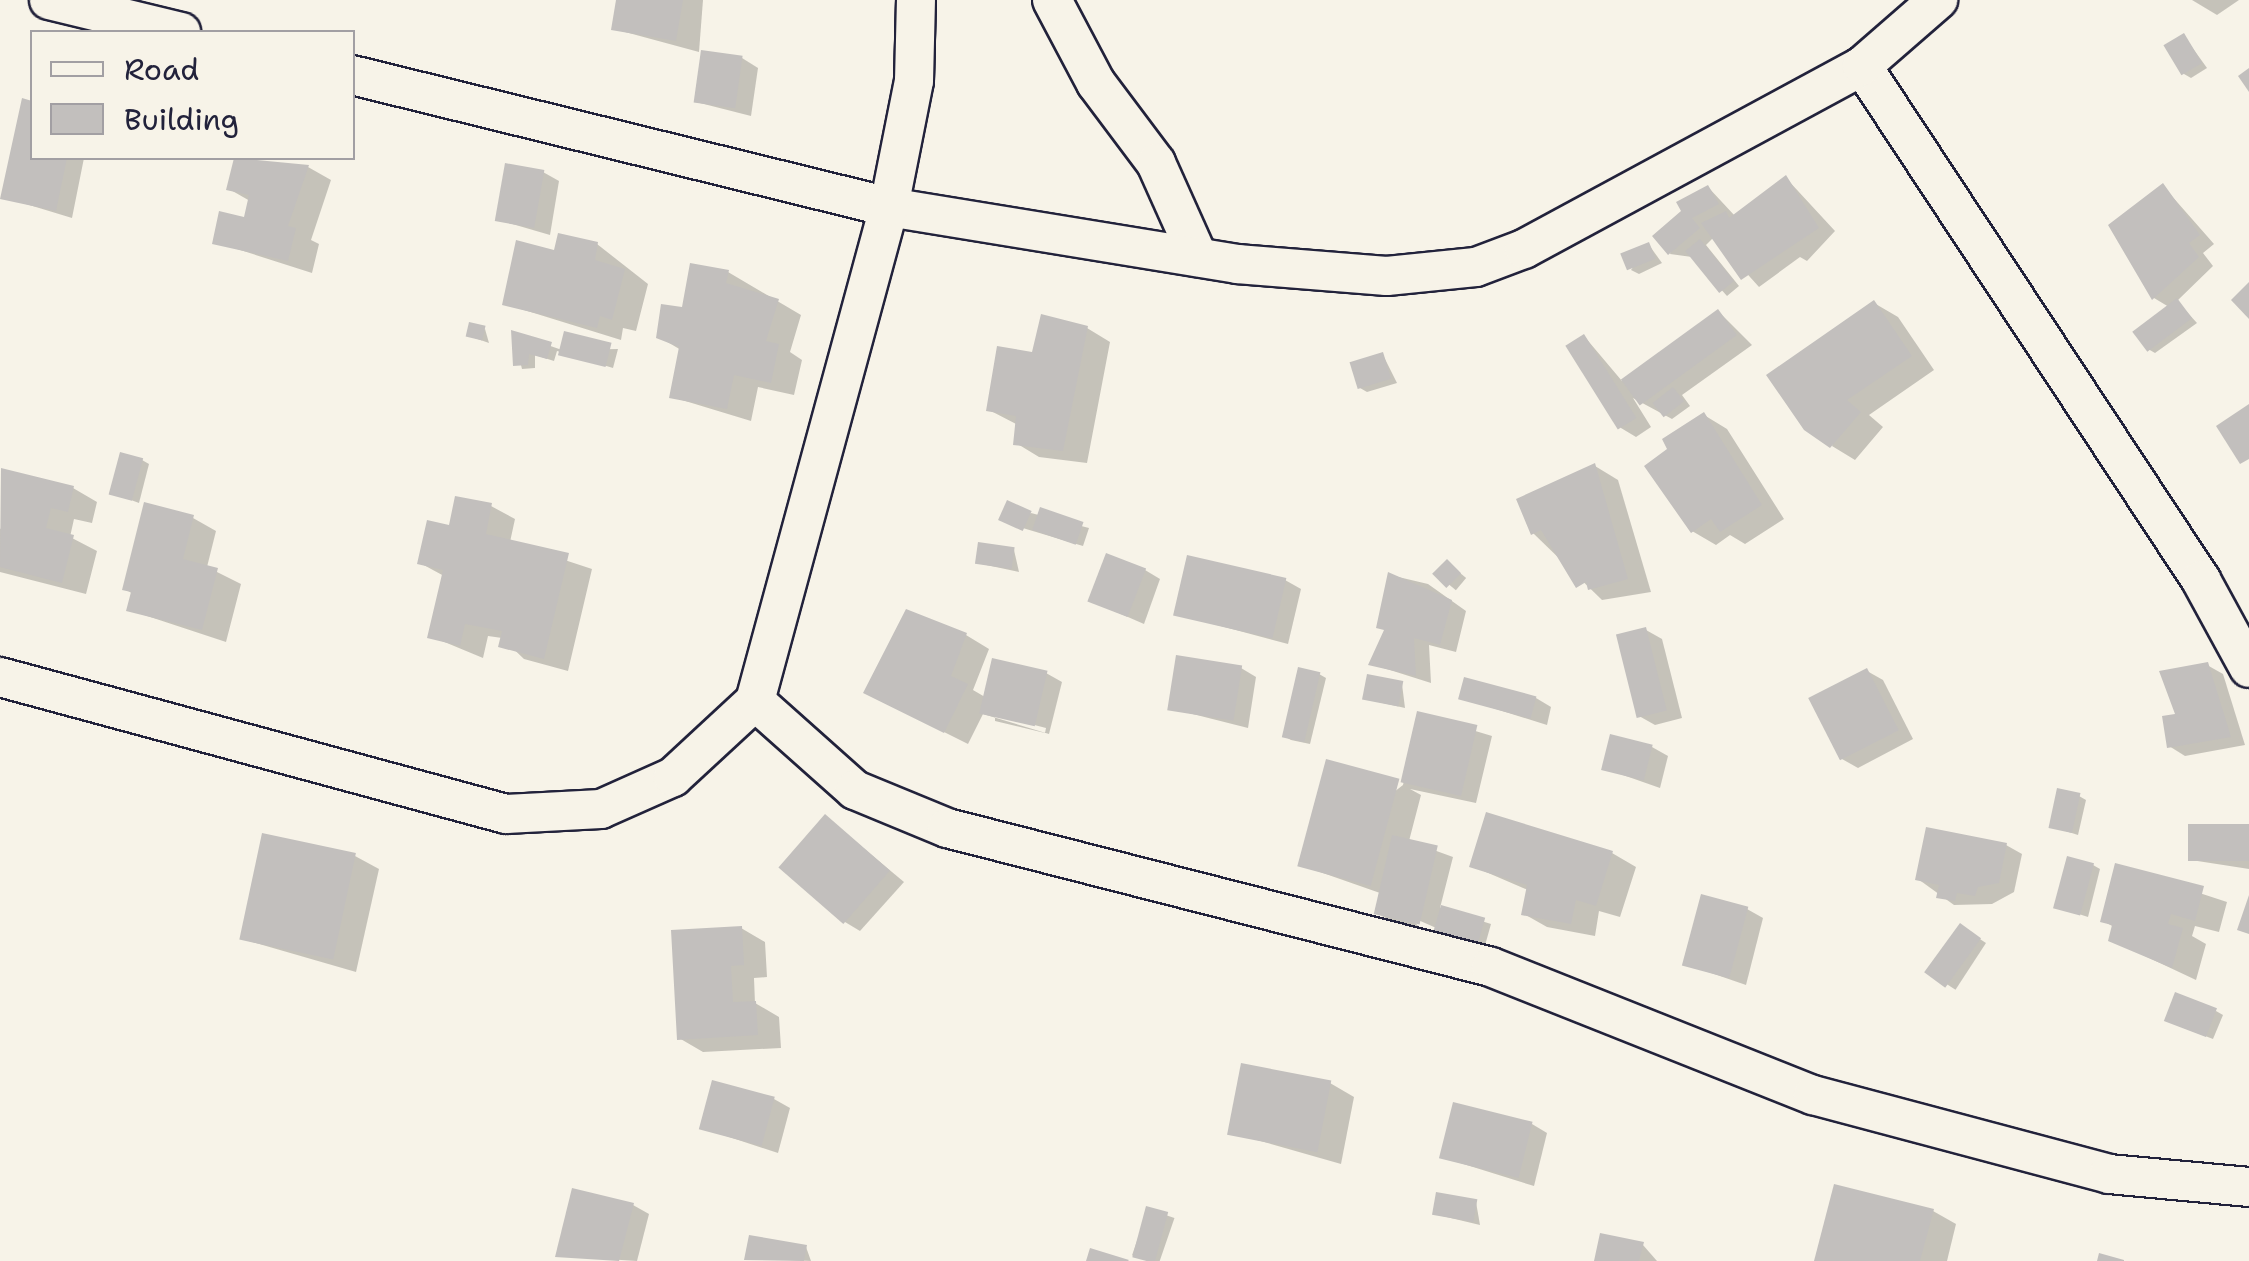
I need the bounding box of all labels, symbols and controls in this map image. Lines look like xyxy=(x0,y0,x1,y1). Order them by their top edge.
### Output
legend xyxy=(30,30,355,160)
text: Road xyxy=(124,49,199,90)
text: Building xyxy=(124,99,239,140)

